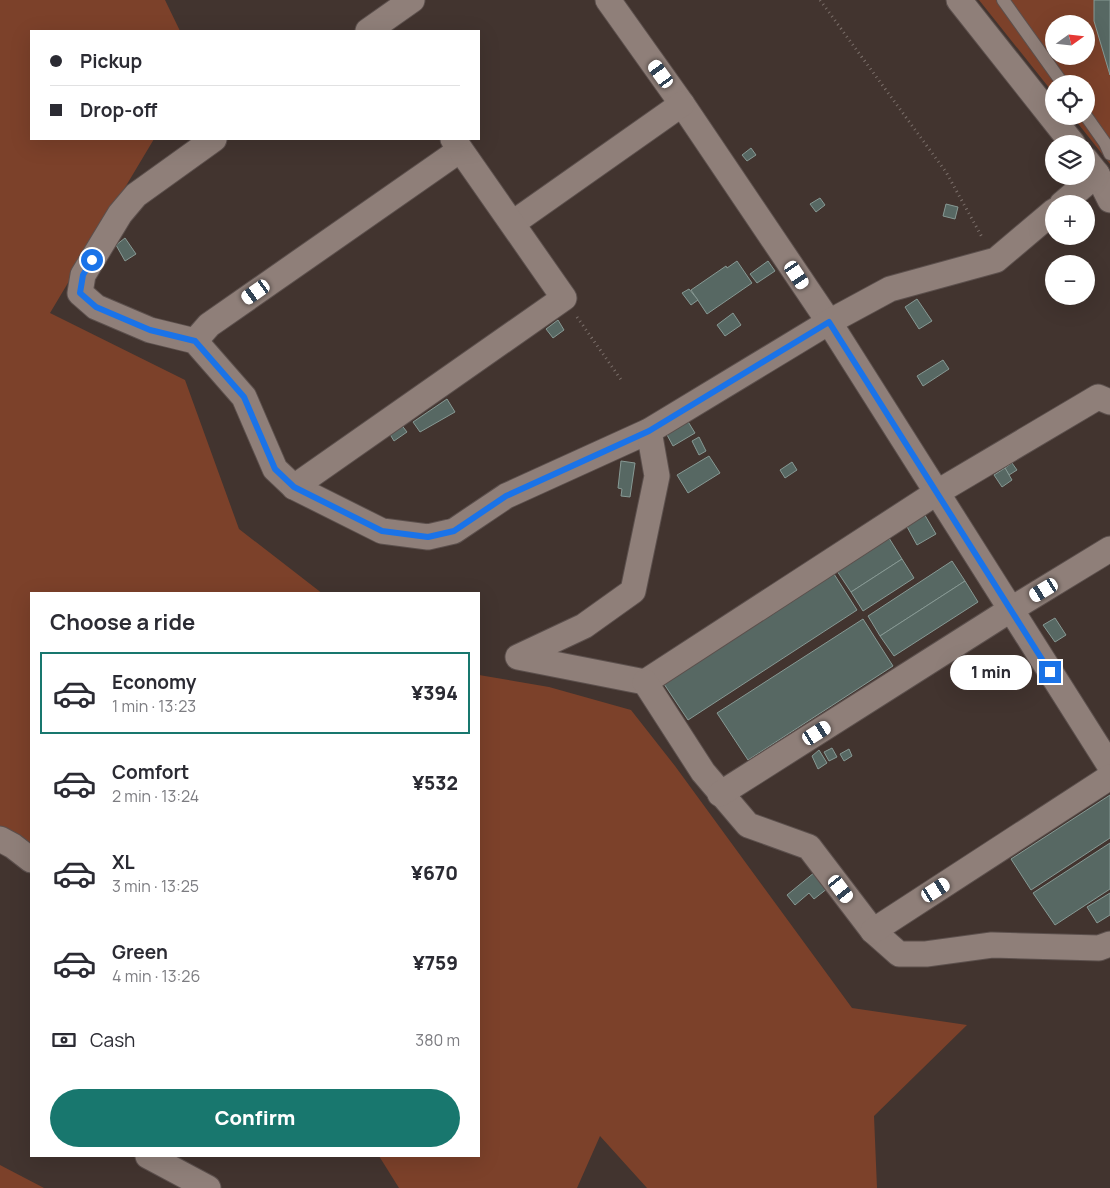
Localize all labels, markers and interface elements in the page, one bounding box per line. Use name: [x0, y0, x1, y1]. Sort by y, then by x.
north arrow: [1045, 15, 1095, 65]
map controls: [1045, 15, 1095, 305]
text: Pickup: [80, 48, 142, 74]
car: [646, 57, 675, 91]
button: locate: [1045, 75, 1095, 125]
text: Drop-off: [80, 97, 157, 123]
button: layers: [1045, 135, 1095, 185]
button: +: [1045, 195, 1095, 245]
route start: [81, 249, 103, 271]
button: −: [1045, 255, 1095, 305]
car: [782, 258, 811, 292]
car: [239, 277, 272, 307]
car: [1027, 576, 1060, 604]
text: Choose a ride: [50, 607, 195, 637]
callout: 1 min: [950, 654, 1032, 690]
text: 1 min: [971, 661, 1011, 683]
route end: [1039, 661, 1061, 683]
text: Economy: [112, 669, 196, 695]
icon: car: [52, 671, 97, 716]
text: ¥394: [411, 680, 458, 706]
text: 1 min · 13:23: [112, 695, 196, 717]
car: [800, 719, 833, 747]
text: Comfort: [112, 759, 189, 785]
icon: car: [52, 761, 97, 806]
text: ¥532: [412, 770, 458, 796]
text: 2 min · 13:24: [112, 785, 199, 807]
text: XL: [112, 849, 135, 875]
icon: car: [52, 851, 97, 896]
text: ¥670: [411, 860, 458, 886]
car: [825, 873, 856, 905]
text: 3 min · 13:25: [112, 875, 199, 897]
car: [919, 876, 952, 904]
text: Green: [112, 939, 168, 965]
icon: car: [52, 941, 97, 986]
text: ¥759: [413, 950, 458, 976]
text: 4 min · 13:26: [112, 965, 200, 987]
icon: cash: [50, 1026, 78, 1054]
text: Cash: [90, 1027, 135, 1053]
text: 380 m: [415, 1029, 460, 1051]
button: Confirm: [50, 1089, 460, 1147]

